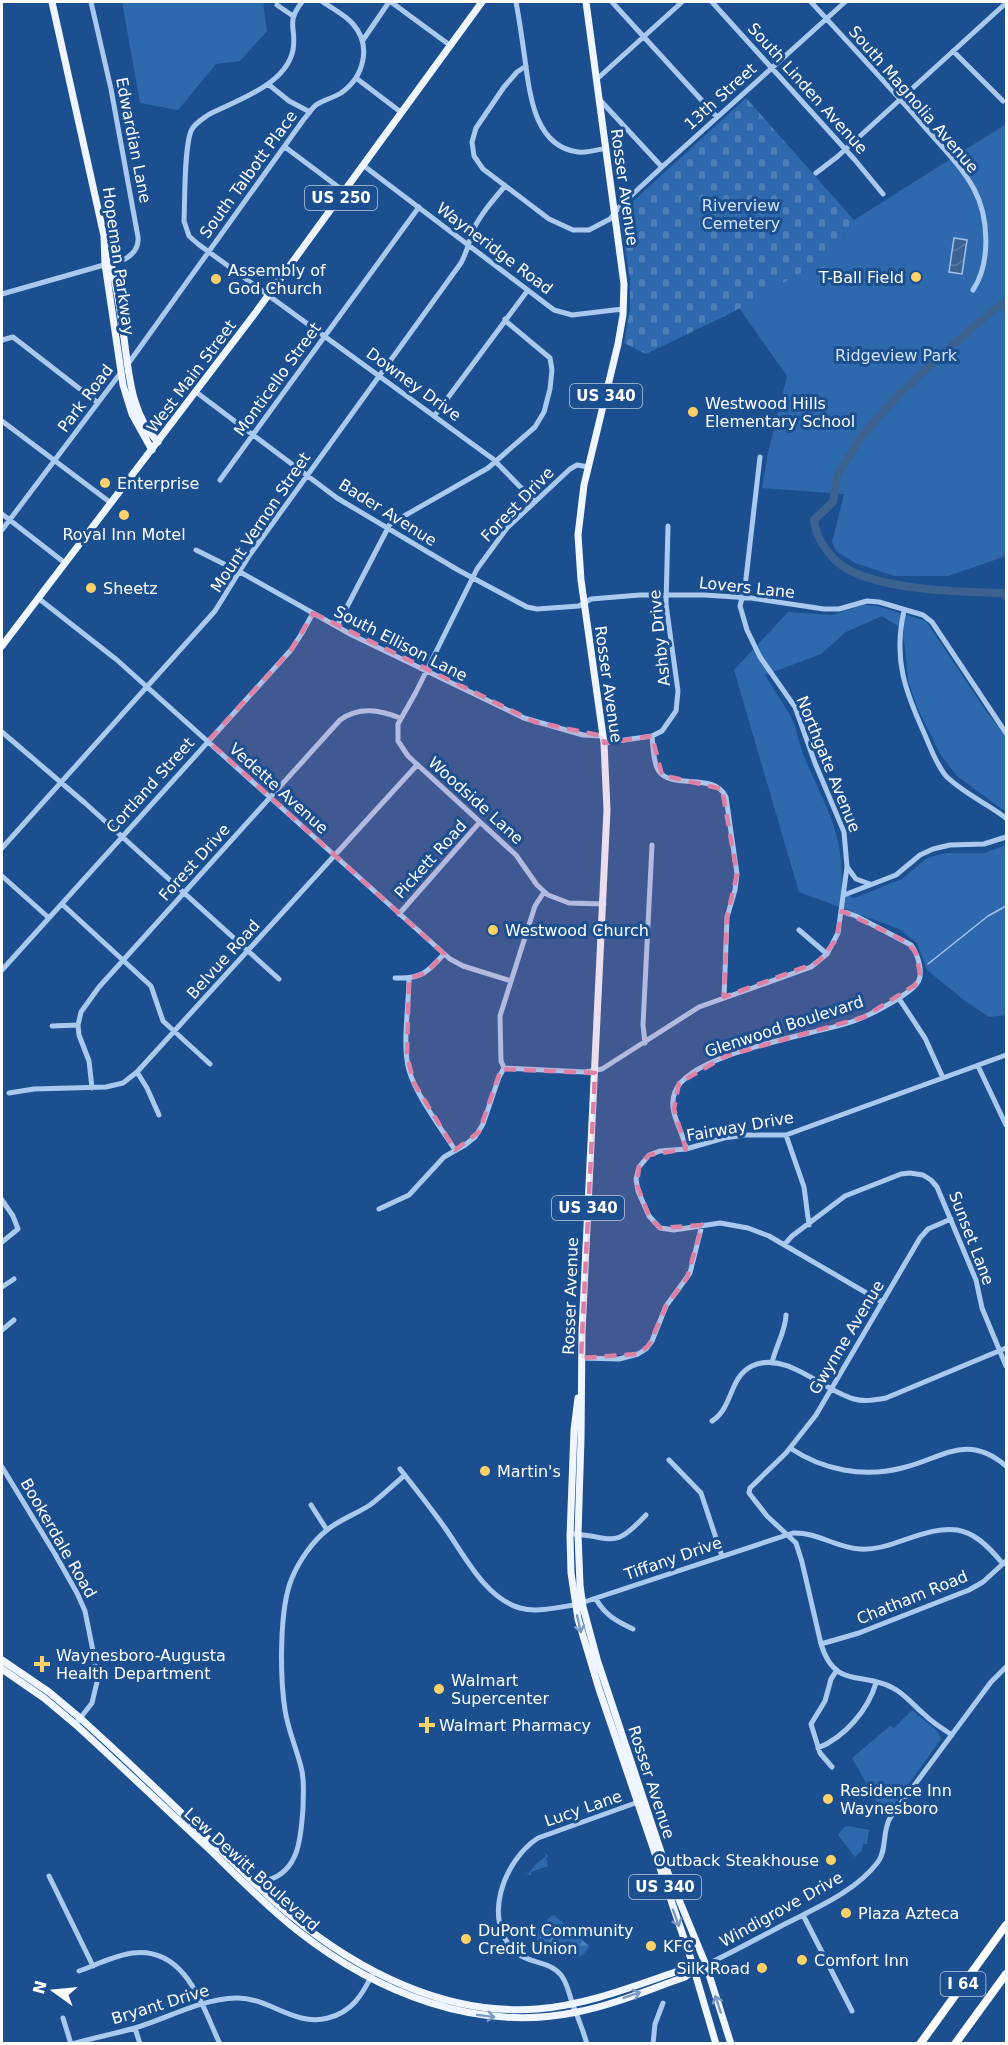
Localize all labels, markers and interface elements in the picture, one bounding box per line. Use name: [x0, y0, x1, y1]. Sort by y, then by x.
street label: South Linden Avenue: [744, 19, 871, 158]
street label: South Magnolia Avenue: [845, 22, 983, 177]
street label: 13th Street: [680, 59, 760, 134]
street label: Edwardian Lane: [112, 76, 155, 205]
street label: South Talbott Place: [196, 107, 301, 242]
street label: Rosser Avenue: [607, 127, 642, 247]
street label: Hopeman Parkway: [99, 186, 138, 336]
road number: US 250: [305, 186, 377, 210]
park label: Riverview Cemetery: [702, 196, 780, 233]
street label: Wayneridge Road: [433, 199, 557, 298]
place label: Assembly of God Church: [228, 261, 326, 298]
place label: T-Ball Field: [818, 268, 904, 287]
marker: T-Ball Field: [909, 270, 923, 284]
marker: Assembly of God Church: [209, 272, 223, 286]
street label: West Main Street: [143, 316, 240, 436]
street label: Monticello Street: [230, 319, 325, 440]
street label: Downey Drive: [363, 344, 465, 425]
park label: Ridgeview Park: [835, 346, 958, 365]
street label: Park Road: [54, 361, 117, 436]
road number: US 340: [570, 384, 642, 408]
place label: Westwood Hills Elementary School: [705, 394, 855, 431]
marker: Westwood Hills Elementary School: [686, 405, 700, 419]
street label: Mount Vernon Street: [206, 449, 314, 596]
street label: Forest Drive: [477, 463, 558, 546]
place label: Enterprise: [117, 474, 199, 493]
street label: Bader Avenue: [335, 475, 440, 550]
marker: Enterprise: [98, 476, 112, 490]
marker: Royal Inn Motel: [117, 508, 131, 522]
place label: Royal Inn Motel: [62, 525, 186, 544]
street label: Lovers Lane: [698, 573, 796, 602]
place label: Sheetz: [103, 579, 158, 598]
marker: Sheetz: [84, 581, 98, 595]
street label: Ashby Drive: [645, 589, 674, 687]
street label: South Ellison Lane: [331, 602, 471, 685]
street label: Rosser Avenue: [591, 624, 626, 744]
street label: Northgate Avenue: [793, 693, 865, 835]
street label: Cortland Street: [102, 734, 198, 837]
street label: Vedette Avenue: [225, 739, 332, 838]
street label: Woodside Lane: [424, 753, 527, 848]
street label: Pickett Road: [390, 816, 471, 902]
street label: Forest Drive: [155, 820, 234, 905]
street label: Belvue Road: [183, 916, 264, 1003]
place label: Westwood Church: [505, 921, 649, 940]
marker: Westwood Church: [486, 923, 500, 937]
street label: Glenwood Boulevard: [702, 992, 866, 1061]
street label: Fairway Drive: [685, 1108, 795, 1145]
street label: Sunset Lane: [945, 1189, 998, 1288]
road number: US 340: [552, 1196, 624, 1220]
street label: Rosser Avenue: [559, 1237, 582, 1355]
street label: Gwynne Avenue: [805, 1277, 888, 1398]
place label: Martin's: [497, 1462, 561, 1481]
marker: Martin's: [478, 1464, 492, 1478]
street label: Bookerdale Road: [17, 1475, 101, 1601]
street label: Tiffany Drive: [621, 1533, 724, 1584]
street label: Chatham Road: [854, 1567, 971, 1628]
one-way arrow: [574, 1614, 585, 1633]
place label: Waynesboro-Augusta Health Department: [56, 1646, 226, 1683]
marker: Waynesboro-Augusta Health Department: [33, 1655, 51, 1673]
place label: Walmart Supercenter: [451, 1671, 549, 1708]
marker: Walmart Supercenter: [432, 1682, 446, 1696]
place label: Walmart Pharmacy: [439, 1716, 591, 1735]
marker: Walmart Pharmacy: [420, 1718, 434, 1732]
street label: Rosser Avenue: [624, 1723, 679, 1841]
place label: Residence Inn Waynesboro: [840, 1781, 952, 1818]
street label: Lucy Lane: [542, 1786, 624, 1831]
marker: Residence Inn Waynesboro: [821, 1792, 835, 1806]
street label: Lew Dewitt Boulevard: [180, 1804, 323, 1935]
place label: Outback Steakhouse: [653, 1851, 819, 1870]
marker: Outback Steakhouse: [824, 1853, 838, 1867]
street label: Windigrove Drive: [716, 1868, 846, 1951]
road number: US 340: [629, 1875, 701, 1899]
place label: Plaza Azteca: [858, 1904, 959, 1923]
marker: Plaza Azteca: [839, 1906, 853, 1920]
one-way arrow: [672, 1908, 683, 1927]
place label: DuPont Community Credit Union: [478, 1921, 633, 1958]
marker: DuPont Community Credit Union: [459, 1932, 473, 1946]
place label: KFC: [663, 1937, 694, 1956]
marker: KFC: [644, 1939, 658, 1953]
place label: Comfort Inn: [814, 1951, 909, 1970]
marker: Comfort Inn: [795, 1953, 809, 1967]
place label: Silk Road: [676, 1959, 750, 1978]
north arrow: [24, 1961, 84, 2021]
marker: Silk Road: [755, 1961, 769, 1975]
road number: I 64: [940, 1972, 986, 1996]
text: N: [29, 1978, 51, 1996]
street label: Bryant Drive: [109, 1981, 211, 2028]
one-way arrow: [622, 1989, 641, 2000]
one-way arrow: [712, 1995, 723, 2014]
one-way arrow: [475, 2010, 495, 2021]

